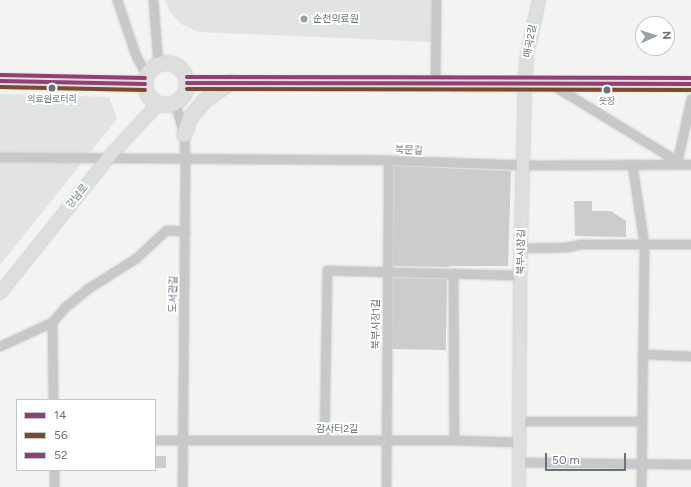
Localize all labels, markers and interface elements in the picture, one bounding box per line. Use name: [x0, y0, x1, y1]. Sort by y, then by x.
marker: 순천의료원: [298, 13, 310, 25]
place label: 순천의료원: [313, 13, 359, 25]
north arrow: [635, 16, 675, 56]
street label: 매곡2길: [521, 24, 539, 58]
text: N: [660, 31, 673, 40]
marker: 의료원로터리: [47, 83, 57, 93]
marker: 웃장: [602, 85, 612, 95]
place label: 의료원로터리: [27, 94, 77, 104]
place label: 웃장: [599, 96, 615, 106]
street label: 북문길: [395, 144, 423, 156]
street label: 강남로: [64, 181, 90, 211]
street label: 북부시장길: [515, 229, 527, 275]
street label: 도서관길: [167, 275, 179, 313]
street label: 북부시장1길: [370, 299, 382, 349]
legend: [16, 399, 156, 471]
text: 14: [54, 408, 66, 422]
street label: 감사터2길: [316, 423, 358, 435]
text: 56: [54, 428, 68, 442]
scale bar: [547, 445, 628, 471]
text: 52: [54, 448, 68, 462]
text: 50 m: [552, 453, 580, 467]

